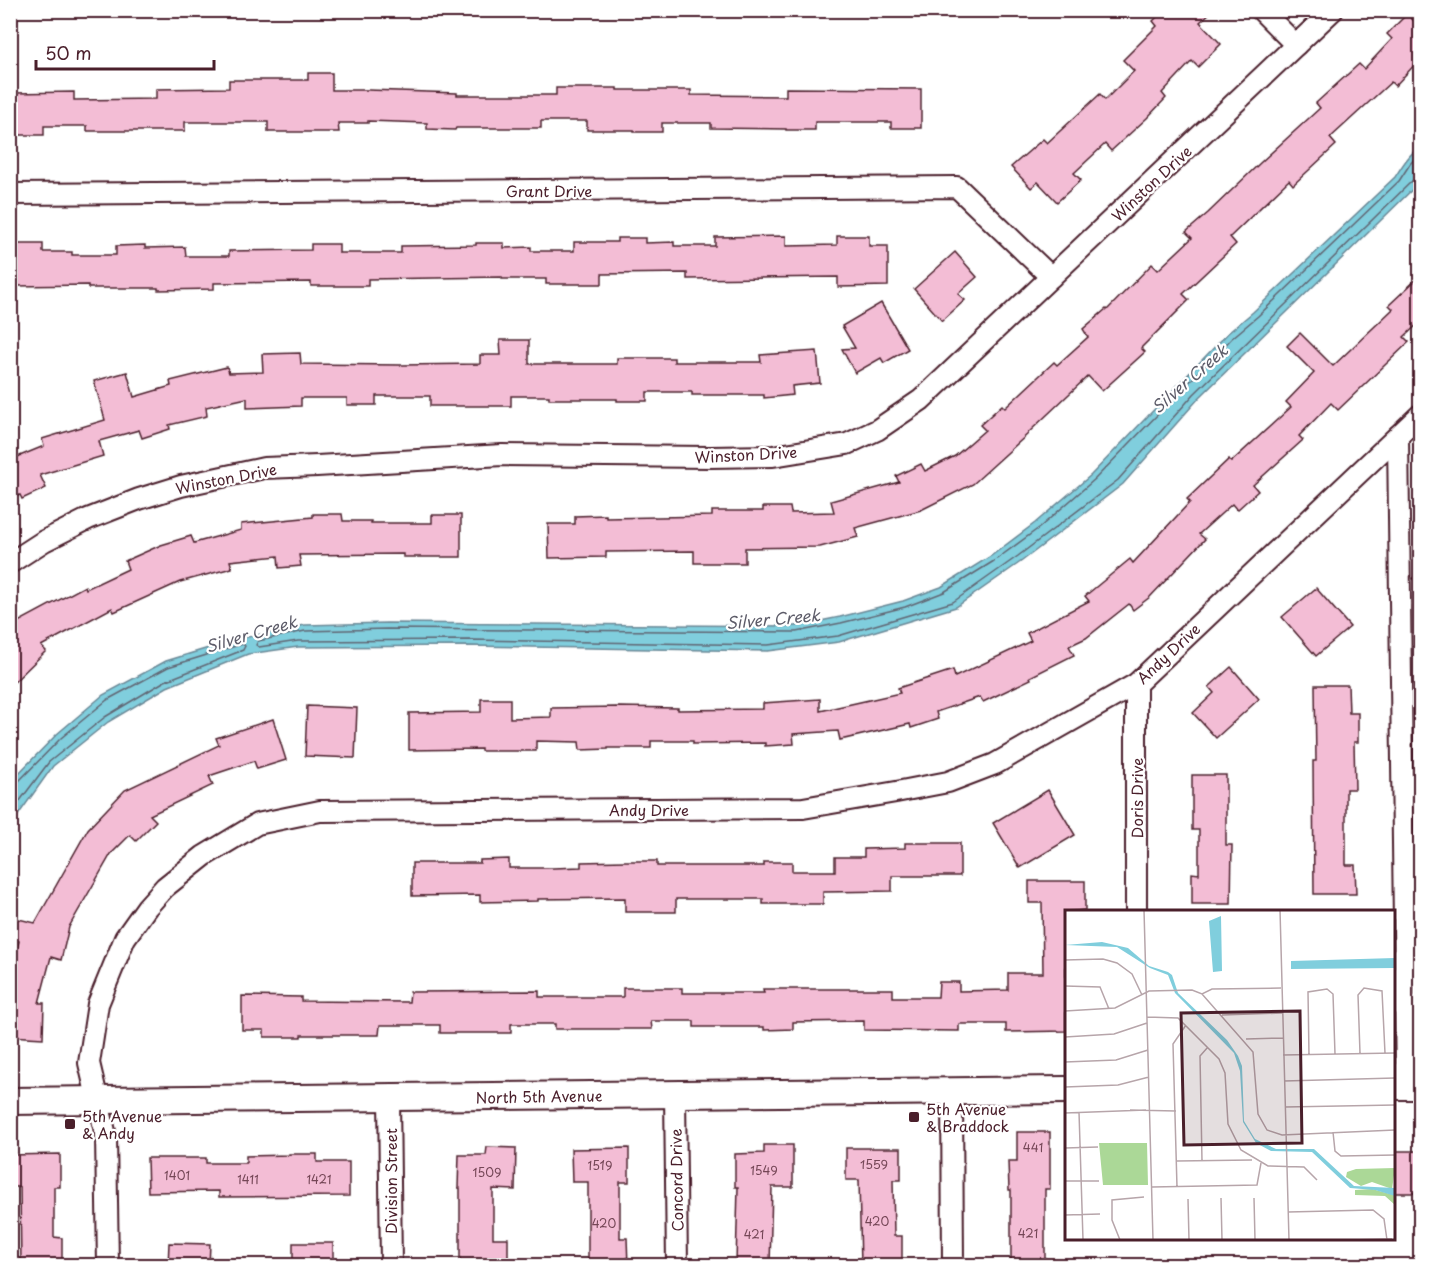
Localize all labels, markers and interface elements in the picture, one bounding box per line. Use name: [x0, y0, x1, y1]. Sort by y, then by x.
scale bar: [36, 33, 214, 71]
text: 50 m: [45, 39, 92, 66]
street label: Winston Drive: [1106, 140, 1196, 226]
street label: Grant Drive: [506, 179, 592, 202]
water label: Silver Creek: [1146, 337, 1233, 418]
street label: Winston Drive: [694, 440, 798, 468]
street label: Winston Drive: [173, 457, 279, 499]
water label: Silver Creek: [725, 602, 822, 634]
water label: Silver Creek: [202, 608, 301, 658]
street label: Andy Drive: [1131, 617, 1205, 689]
street label: Doris Drive: [1125, 758, 1148, 838]
street label: Andy Drive: [609, 798, 689, 821]
inset map: [1065, 910, 1395, 1240]
street label: North 5th Avenue: [476, 1083, 602, 1109]
place label: 5th Avenue & Braddock: [926, 1097, 1010, 1137]
place label: 5th Avenue & Andy: [82, 1104, 162, 1144]
marker: 5th Avenue & Braddock: [907, 1110, 921, 1124]
marker: 5th Avenue & Andy: [63, 1117, 77, 1131]
street label: Division Street: [379, 1128, 402, 1234]
street label: Concord Drive: [664, 1128, 688, 1232]
house number: 441: [1023, 1138, 1043, 1156]
house number: 1559: [860, 1155, 888, 1173]
house number: 1519: [588, 1156, 612, 1174]
house number: 1549: [750, 1161, 778, 1179]
house number: 1509: [473, 1163, 501, 1181]
house number: 1401: [164, 1166, 190, 1184]
house number: 1411: [237, 1170, 259, 1188]
house number: 1421: [306, 1170, 332, 1188]
house number: 420: [865, 1212, 890, 1230]
house number: 420: [592, 1214, 617, 1232]
house number: 421: [1018, 1224, 1038, 1242]
house number: 421: [744, 1225, 764, 1243]

